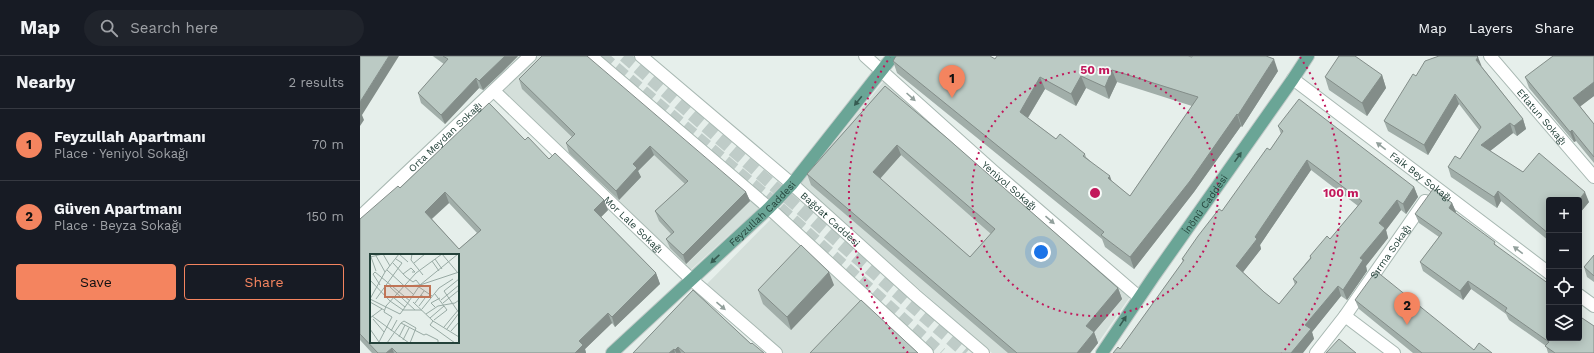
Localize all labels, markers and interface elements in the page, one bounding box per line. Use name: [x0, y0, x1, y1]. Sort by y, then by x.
search box: [84, 10, 364, 46]
text: Map: [20, 16, 60, 39]
icon: search: [98, 17, 120, 39]
text: Search here: [130, 19, 218, 37]
text: Map: [1418, 20, 1447, 36]
text: Layers: [1469, 20, 1513, 36]
text: Share: [1535, 20, 1574, 36]
text: 50 m: [1080, 63, 1110, 77]
pin: 1: [939, 65, 965, 98]
text: Nearby: [16, 72, 75, 92]
text: 2 results: [289, 75, 344, 90]
street label: Eflatun Sokağı: [1515, 86, 1569, 147]
one-way arrow: [906, 92, 916, 101]
one-way arrow: [854, 95, 862, 106]
street label: Orta Meydan Sokağı: [406, 99, 484, 174]
text: Feyzullah Apartmanı: [54, 128, 206, 146]
text: 1: [26, 137, 32, 152]
text: 70 m: [312, 137, 344, 152]
one-way arrow: [1375, 142, 1386, 150]
text: Place · Yeniyol Sokağı: [54, 146, 188, 161]
street label: Faik Bey Sokağı: [1388, 149, 1454, 203]
one-way arrow: [1234, 152, 1242, 162]
street label: Yeniyol Sokağı: [980, 159, 1039, 212]
street label: İnönü Caddesi: [1180, 172, 1229, 236]
street label: Feyzullah Caddesi: [727, 179, 798, 248]
centre of rings: [1088, 186, 1102, 200]
text: 100 m: [1323, 186, 1359, 200]
street label: Bağdat Caddesi: [799, 189, 862, 248]
street label: Mor Lale Sokağı: [602, 194, 665, 255]
map controls: [1546, 197, 1582, 341]
button: +: [1546, 197, 1582, 233]
text: Güven Apartmanı: [54, 200, 182, 218]
text: 2: [25, 209, 33, 224]
text: 150 m: [306, 209, 344, 224]
one-way arrow: [1045, 216, 1055, 225]
text: Place · Beyza Sokağı: [54, 218, 182, 233]
street label: Sırma Sokağı: [1368, 222, 1413, 280]
button: −: [1546, 233, 1582, 269]
your location: [1031, 242, 1051, 262]
one-way arrow: [1512, 246, 1523, 254]
inset map: [370, 254, 459, 343]
one-way arrow: [710, 254, 719, 263]
button: Save: [16, 264, 176, 300]
button: Share: [184, 264, 344, 300]
button: locate: [1546, 269, 1582, 305]
pin: 2: [1394, 292, 1420, 325]
one-way arrow: [716, 301, 727, 310]
button: layers: [1546, 305, 1582, 341]
one-way arrow: [1120, 315, 1127, 327]

